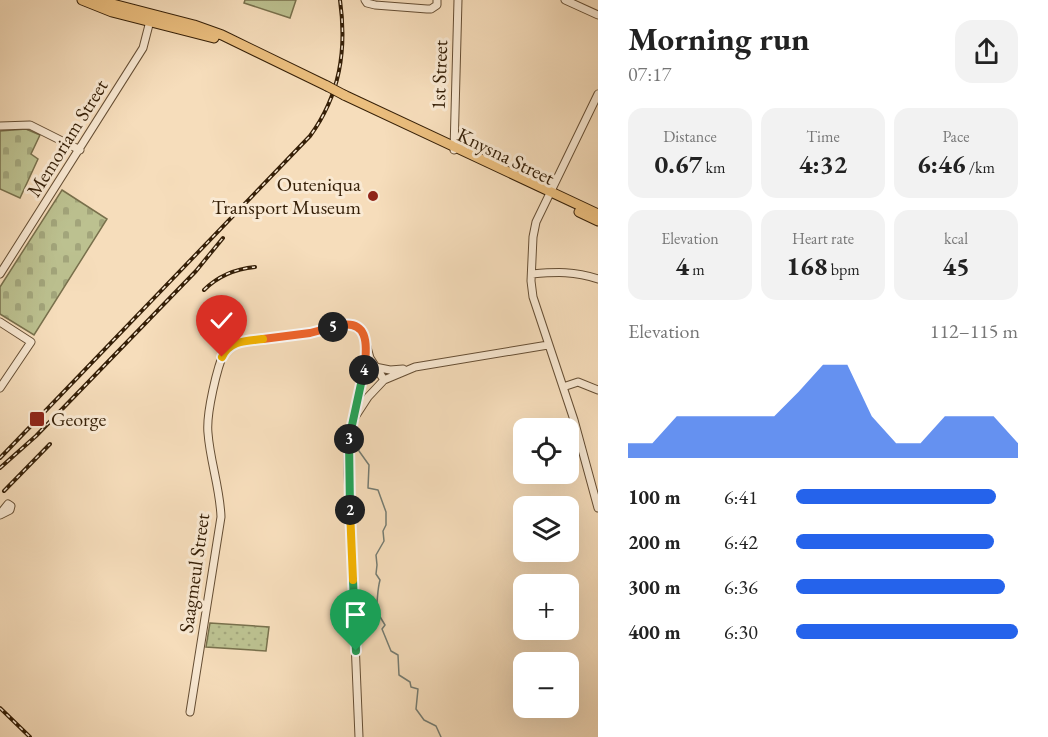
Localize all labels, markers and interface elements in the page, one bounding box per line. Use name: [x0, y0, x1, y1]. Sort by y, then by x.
text: Morning run: [628, 17, 810, 60]
button: share: [955, 20, 1018, 83]
street label: 1st Street: [425, 39, 453, 111]
text: 07:17: [628, 61, 671, 87]
street label: Memoriam Street: [20, 74, 114, 202]
street label: Knysna Street: [453, 121, 560, 191]
text: Distance: [663, 126, 717, 147]
text: Time: [806, 126, 840, 147]
text: Pace: [943, 126, 969, 147]
text: 0.67: [655, 147, 702, 181]
text: 4:32: [799, 147, 847, 181]
text: 6:46: [917, 147, 966, 181]
text: km: [702, 157, 725, 178]
text: /km: [966, 157, 995, 178]
place label: Outeniqua Transport Museum: [212, 171, 361, 220]
marker: Outeniqua Transport Museum: [366, 189, 380, 203]
text: Elevation: [661, 228, 719, 249]
text: Heart rate: [792, 228, 854, 249]
text: kcal: [944, 228, 968, 249]
text: 4: [675, 249, 689, 283]
text: 168: [786, 249, 828, 283]
text: 45: [942, 249, 970, 283]
text: m: [689, 259, 705, 280]
text: bpm: [828, 259, 860, 280]
pin: [196, 295, 247, 357]
icon: check: [205, 304, 238, 337]
pin: 5: [318, 312, 348, 342]
text: 5: [329, 316, 337, 337]
text: Elevation: [628, 318, 700, 344]
text: 112–115 m: [930, 318, 1018, 344]
pin: 4: [349, 355, 379, 385]
text: 4: [360, 359, 368, 380]
place label: George: [51, 406, 106, 432]
marker: George: [28, 410, 46, 428]
map controls: [513, 418, 579, 718]
button: locate: [513, 418, 579, 484]
pin: 3: [334, 424, 364, 454]
text: 3: [345, 428, 353, 449]
text: 100 m: [628, 484, 681, 510]
text: 6:41: [724, 484, 758, 510]
pin: 2: [335, 495, 365, 525]
button: layers: [513, 496, 579, 562]
text: 2: [346, 499, 354, 520]
street label: Saagmeul Street: [173, 511, 215, 635]
text: 200 m: [628, 529, 681, 555]
text: 6:42: [724, 529, 758, 555]
button: +: [513, 574, 579, 640]
text: 300 m: [628, 574, 681, 600]
text: 6:36: [724, 574, 758, 600]
pin: [330, 589, 381, 651]
icon: arrive: [339, 598, 372, 631]
text: 400 m: [628, 619, 681, 645]
text: 6:30: [724, 619, 758, 645]
button: −: [513, 652, 579, 718]

